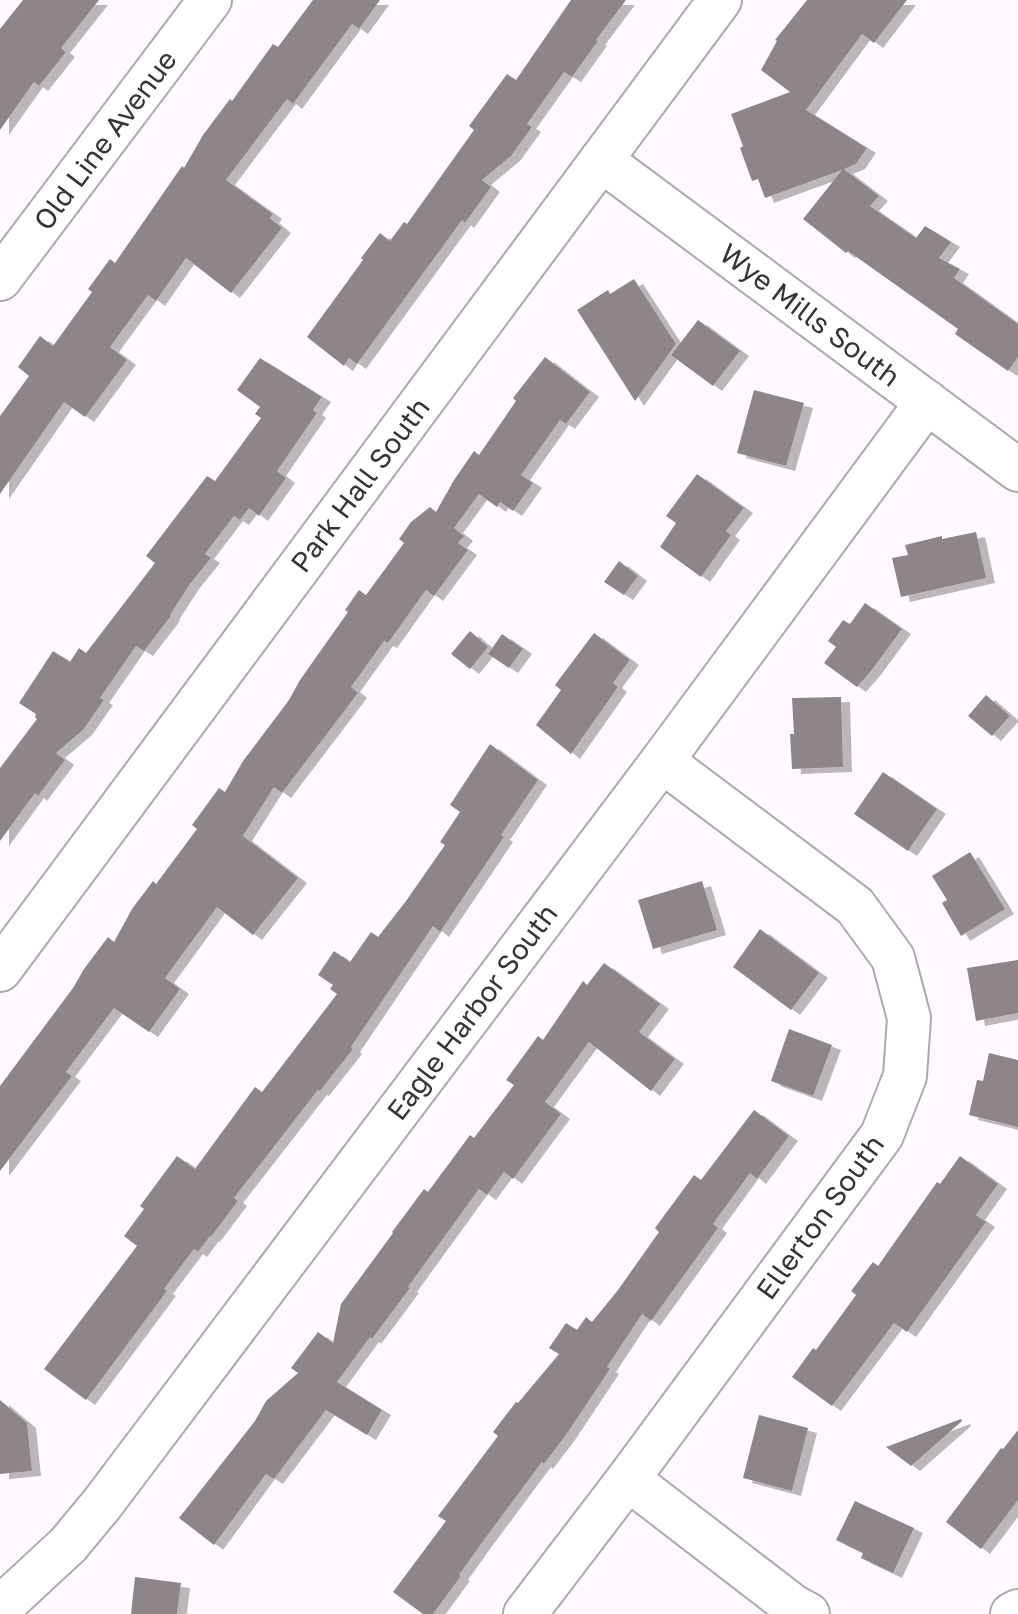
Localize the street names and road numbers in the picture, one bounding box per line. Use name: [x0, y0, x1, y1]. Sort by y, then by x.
street label: Old Line Avenue: [26, 43, 183, 236]
street label: Wye Mills South: [714, 236, 907, 393]
street label: Park Hall South: [283, 391, 436, 578]
street label: Eagle Harbor South: [380, 897, 564, 1126]
street label: Ellerton South: [749, 1128, 890, 1305]

